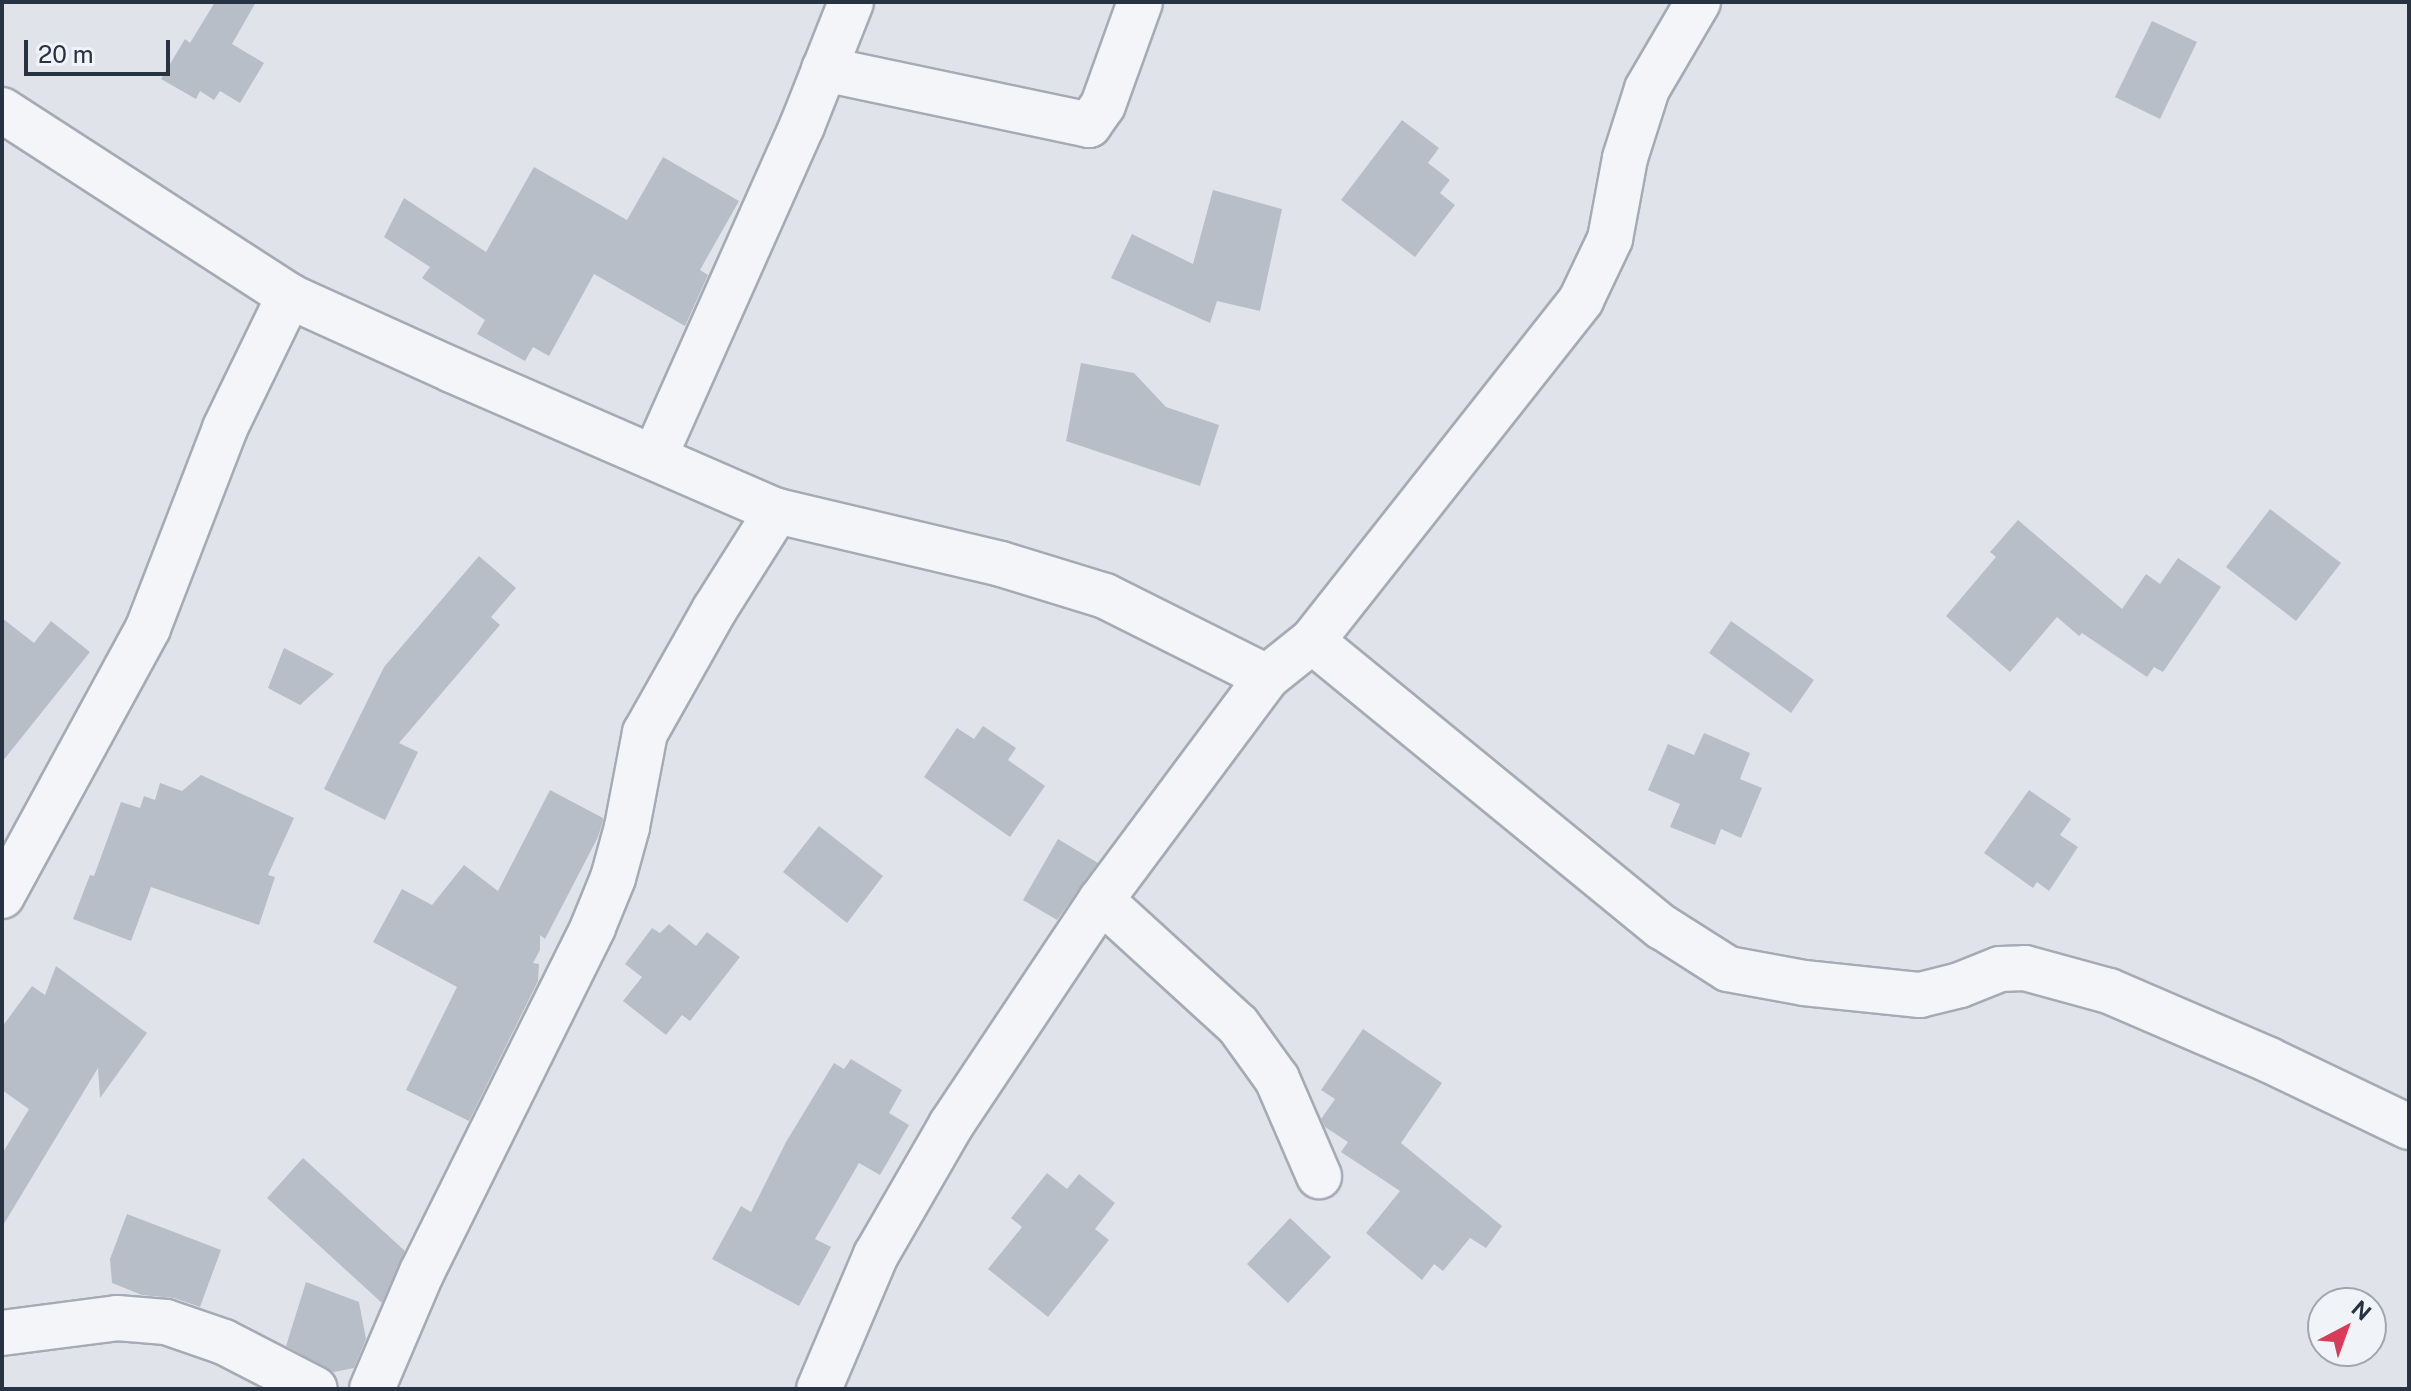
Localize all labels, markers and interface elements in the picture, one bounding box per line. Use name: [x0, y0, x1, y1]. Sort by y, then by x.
scale bar: [28, 24, 174, 74]
text: 20 m: [38, 40, 94, 68]
north arrow: [2307, 1287, 2387, 1367]
text: N: [2346, 1295, 2376, 1326]

